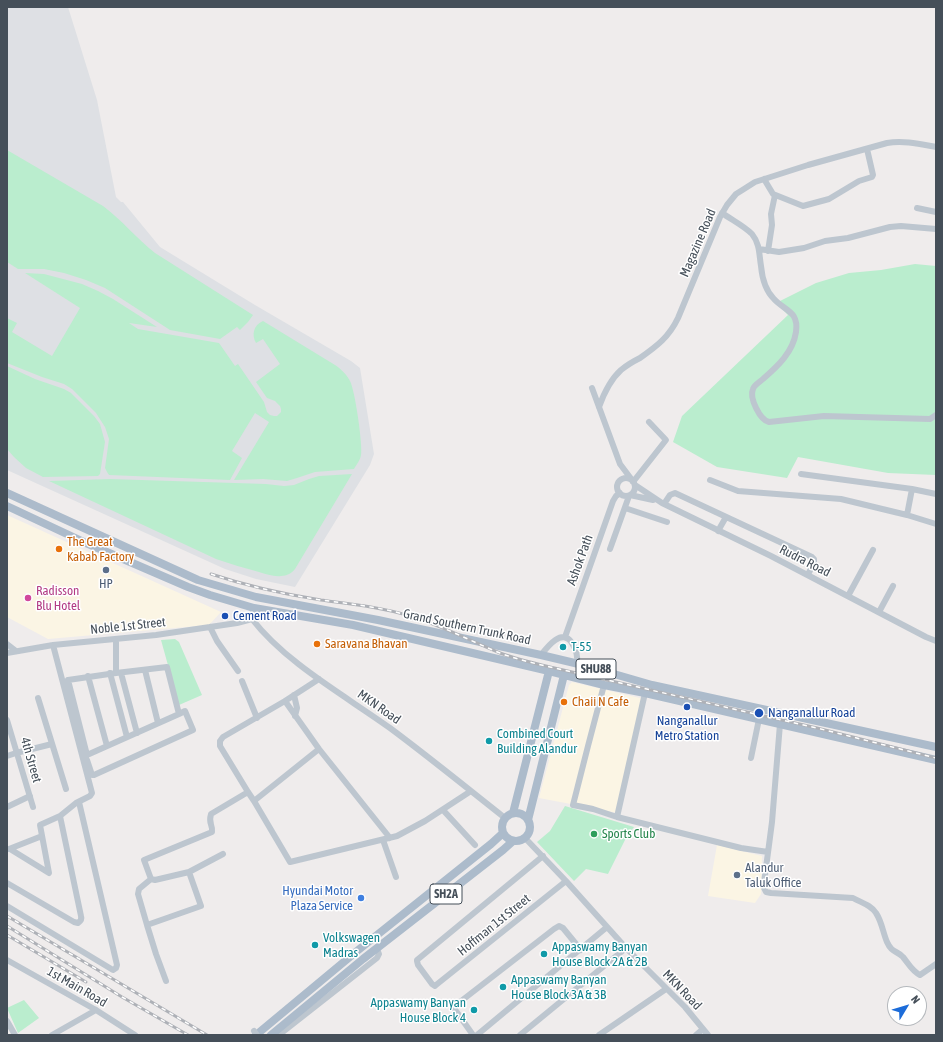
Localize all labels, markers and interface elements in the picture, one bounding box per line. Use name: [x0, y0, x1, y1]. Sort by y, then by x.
street label: Magazine Road: [677, 207, 719, 279]
street label: Ashok Path: [564, 532, 596, 588]
place label: The Great Kabab Factory: [67, 534, 134, 565]
street label: Rudra Road: [777, 542, 833, 580]
marker: The Great Kabab Factory: [54, 544, 64, 554]
marker: HP: [101, 565, 111, 575]
place label: HP: [99, 576, 113, 592]
place label: Radisson Blu Hotel: [36, 583, 80, 614]
marker: Radisson Blu Hotel: [23, 593, 33, 603]
street label: Grand Southern Trunk Road: [402, 606, 532, 648]
place label: Cement Road: [233, 608, 297, 624]
marker: Cement Road: [220, 611, 230, 621]
street label: Noble 1st Street: [90, 614, 166, 638]
place label: Saravana Bhavan: [325, 636, 408, 652]
marker: Saravana Bhavan: [312, 639, 322, 649]
place label: T-55: [571, 639, 592, 655]
marker: T-55: [558, 642, 568, 652]
road number: SHU88: [576, 659, 616, 679]
street label: MKN Road: [354, 686, 404, 728]
place label: Chaii N Cafe: [572, 694, 629, 710]
marker: Chaii N Cafe: [559, 697, 569, 707]
marker: Nanganallur Metro Station: [682, 702, 692, 712]
place label: Nanganallur Road: [768, 705, 855, 721]
marker: Nanganallur Road: [753, 707, 765, 719]
place label: Nanganallur Metro Station: [655, 713, 719, 744]
place label: Combined Court Building Alandur: [497, 726, 577, 757]
street label: 4th Street: [17, 736, 45, 784]
marker: Combined Court Building Alandur: [484, 736, 494, 746]
place label: Sports Club: [602, 826, 655, 842]
marker: Sports Club: [589, 829, 599, 839]
place label: Alandur Taluk Office: [745, 860, 801, 891]
marker: Alandur Taluk Office: [732, 870, 742, 880]
place label: Hyundai Motor Plaza Service: [282, 883, 353, 914]
road number: SH2A: [430, 884, 462, 904]
street label: Hoffman 1st Street: [455, 891, 533, 959]
marker: Hyundai Motor Plaza Service: [356, 893, 366, 903]
place label: Volkswagen Madras: [323, 930, 380, 961]
place label: Appaswamy Banyan House Block 2A & 2B: [552, 939, 648, 970]
marker: Volkswagen Madras: [310, 940, 320, 950]
marker: Appaswamy Banyan House Block 2A & 2B: [539, 949, 549, 959]
street label: 1st Main Road: [44, 964, 110, 1010]
street label: MKN Road: [659, 967, 705, 1013]
place label: Appaswamy Banyan House Block 3A & 3B: [511, 972, 607, 1003]
marker: Appaswamy Banyan House Block 3A & 3B: [498, 982, 508, 992]
north arrow: [887, 986, 927, 1026]
text: N: [909, 993, 922, 1005]
place label: Appaswamy Banyan House Block 4: [370, 995, 466, 1026]
marker: Appaswamy Banyan House Block 4: [469, 1005, 479, 1015]

